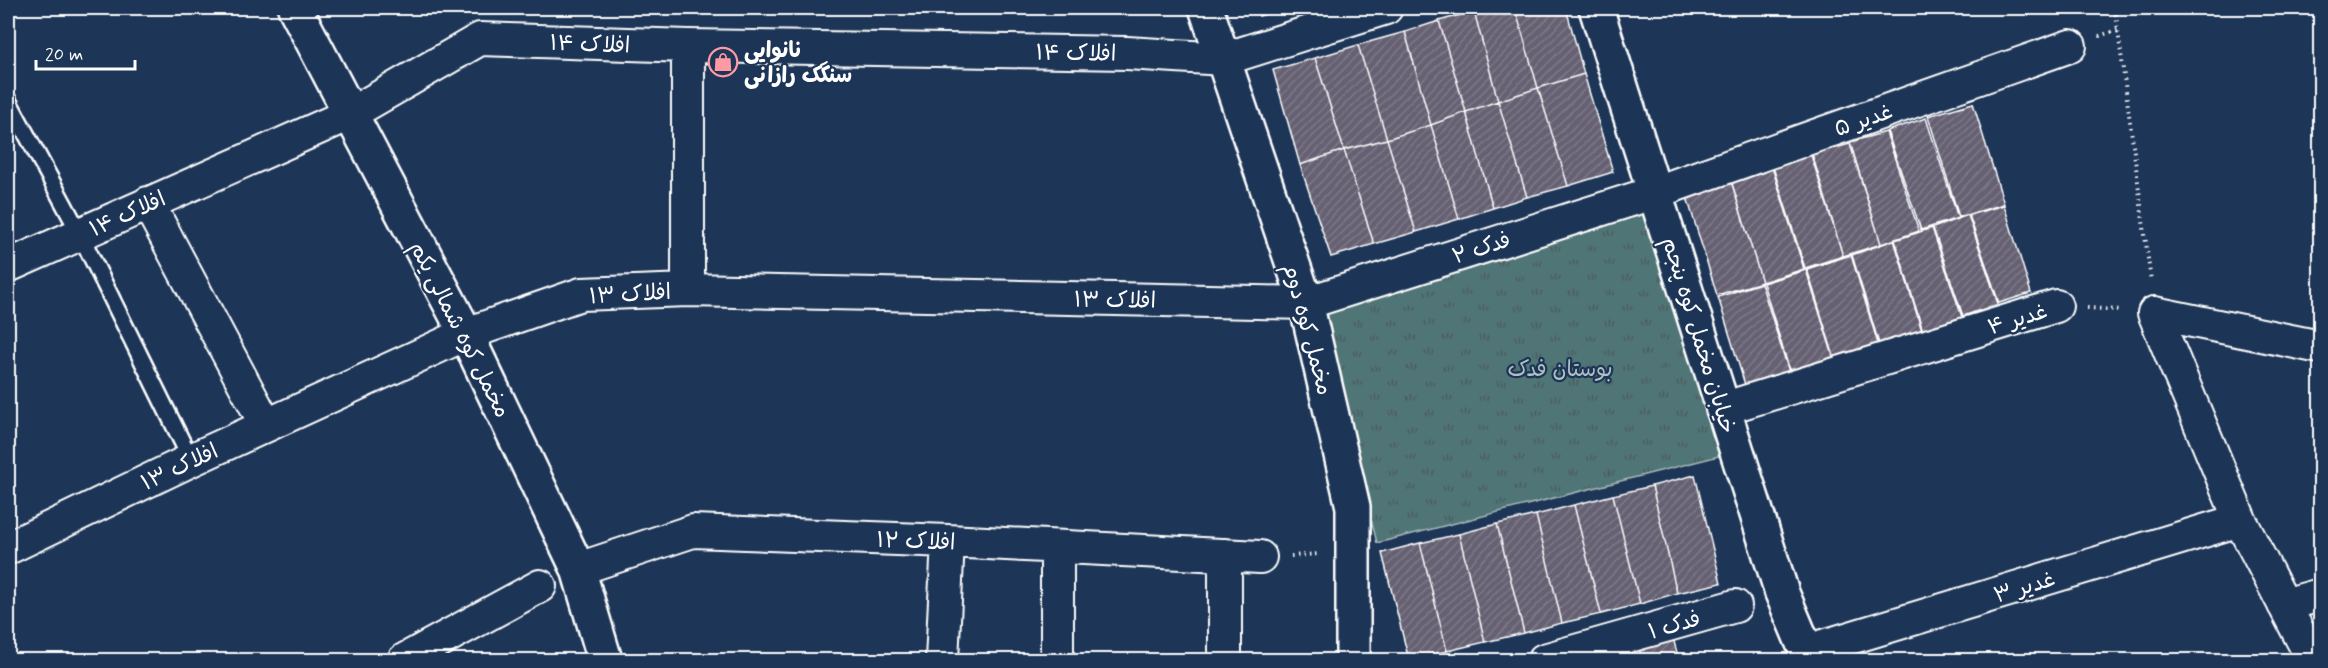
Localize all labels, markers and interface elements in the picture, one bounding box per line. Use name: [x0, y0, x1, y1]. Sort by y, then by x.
street label: افلاک ۱۴: [549, 30, 631, 60]
scale bar: [36, 33, 135, 71]
place label: نانوایی سنگک رازانی: [744, 37, 852, 90]
street label: افلاک ۱۴: [1035, 39, 1117, 69]
text: 20 m: [45, 43, 83, 67]
shop icon: نانوایی سنگک رازانی: [707, 46, 739, 78]
street label: غدیر ۵: [1831, 98, 1896, 144]
street label: افلاک ۱۴: [85, 186, 170, 244]
street label: فدک ۲: [1449, 226, 1514, 271]
street label: خیابان مخمل کوه پنجم: [1654, 234, 1741, 437]
street label: مخمل کوه شمالی‌ یکم: [402, 237, 516, 423]
street label: مخمل کوه دوم: [1274, 261, 1338, 399]
street label: افلاک ۱۳: [588, 279, 672, 311]
street label: افلاک ۱۳: [1074, 286, 1156, 316]
street label: غدیر ۴: [1984, 298, 2051, 342]
park label: بوستان فدک: [1507, 356, 1613, 384]
street label: افلاک ۱۳: [137, 438, 223, 498]
street label: افلاک ۱۲: [876, 527, 956, 557]
street label: غدیر ۳: [1991, 565, 2059, 610]
street label: فدک ۱: [1645, 605, 1704, 647]

